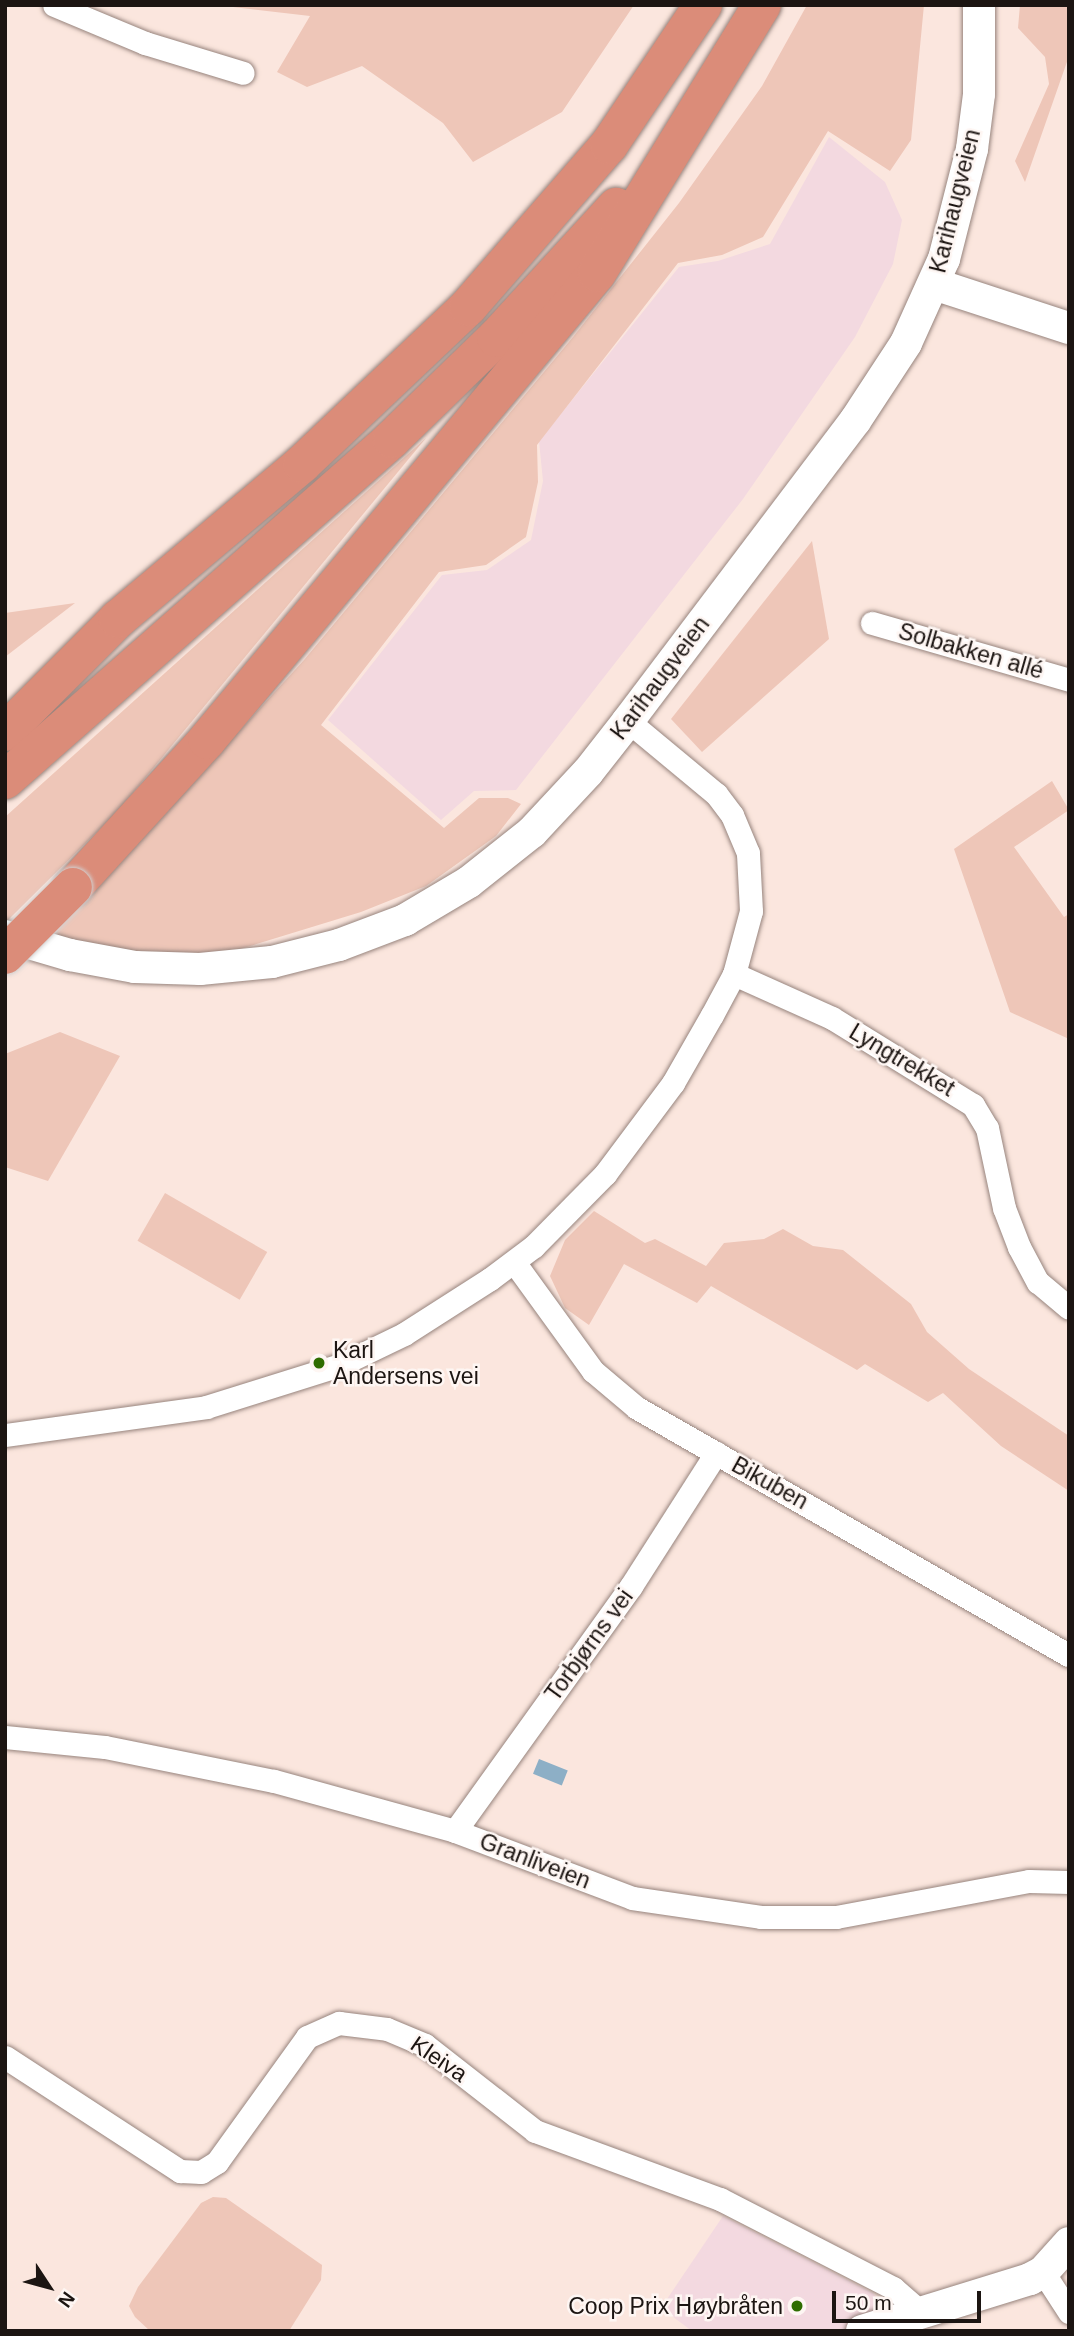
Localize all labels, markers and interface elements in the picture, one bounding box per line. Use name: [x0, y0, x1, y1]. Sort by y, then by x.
street label: Karihaugveien: [924, 126, 986, 276]
street label: Karihaugveien: [605, 611, 715, 745]
street label: Solbakken allé: [895, 617, 1047, 685]
street label: Lyngtrekket: [844, 1018, 960, 1102]
place label: Karl Andersens vei: [333, 1336, 479, 1390]
marker: Karl Andersens vei: [311, 1355, 327, 1371]
street label: Bikuben: [727, 1451, 813, 1515]
street label: Torbjørns vei: [539, 1584, 639, 1706]
street label: Granliveien: [476, 1827, 594, 1895]
street label: Kleiva: [405, 2030, 473, 2088]
north arrow: [14, 2252, 84, 2322]
scale bar: [836, 2276, 985, 2320]
text: N: [54, 2288, 79, 2311]
text: 50 m: [845, 2291, 892, 2314]
place label: Coop Prix Høybråten: [568, 2292, 783, 2320]
marker: Coop Prix Høybråten: [789, 2298, 805, 2314]

